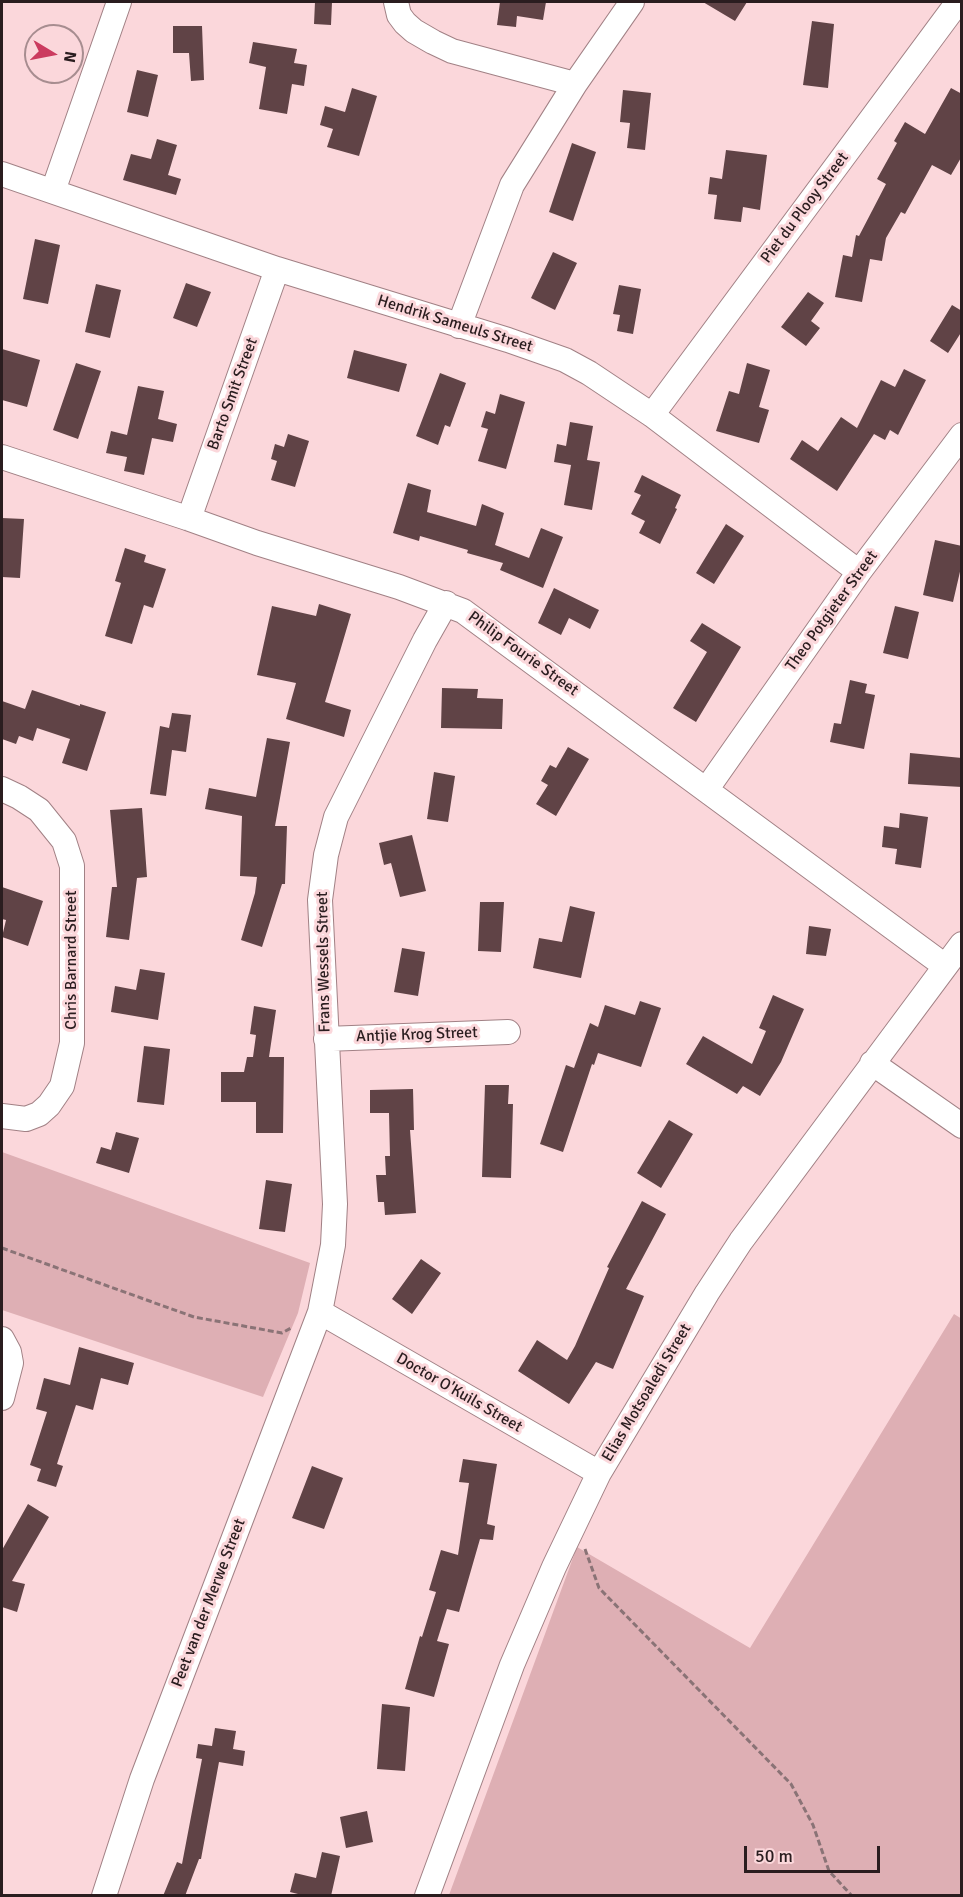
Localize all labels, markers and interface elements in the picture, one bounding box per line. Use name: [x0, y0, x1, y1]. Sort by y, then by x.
north arrow: [24, 24, 84, 84]
text: N: [59, 50, 81, 64]
street label: Piet du Plooy Street: [757, 149, 853, 267]
street label: Hendrik Sameuls Street: [375, 291, 535, 357]
street label: Barto Smit Street: [204, 335, 262, 453]
street label: Theo Potgieter Street: [782, 547, 882, 675]
street label: Philip Fourie Street: [464, 608, 582, 700]
street label: Chris Barnard Street: [62, 890, 82, 1030]
street label: Frans Wessels Street: [313, 891, 335, 1033]
street label: Antjie Krog Street: [356, 1023, 478, 1047]
street label: Elias Motsoaledi Street: [598, 1321, 696, 1465]
street label: Doctor O'Kuils Street: [393, 1349, 525, 1437]
street label: Peet van der Merwe Street: [168, 1516, 250, 1690]
scale bar: [747, 1834, 884, 1872]
text: 50 m: [755, 1845, 793, 1867]

